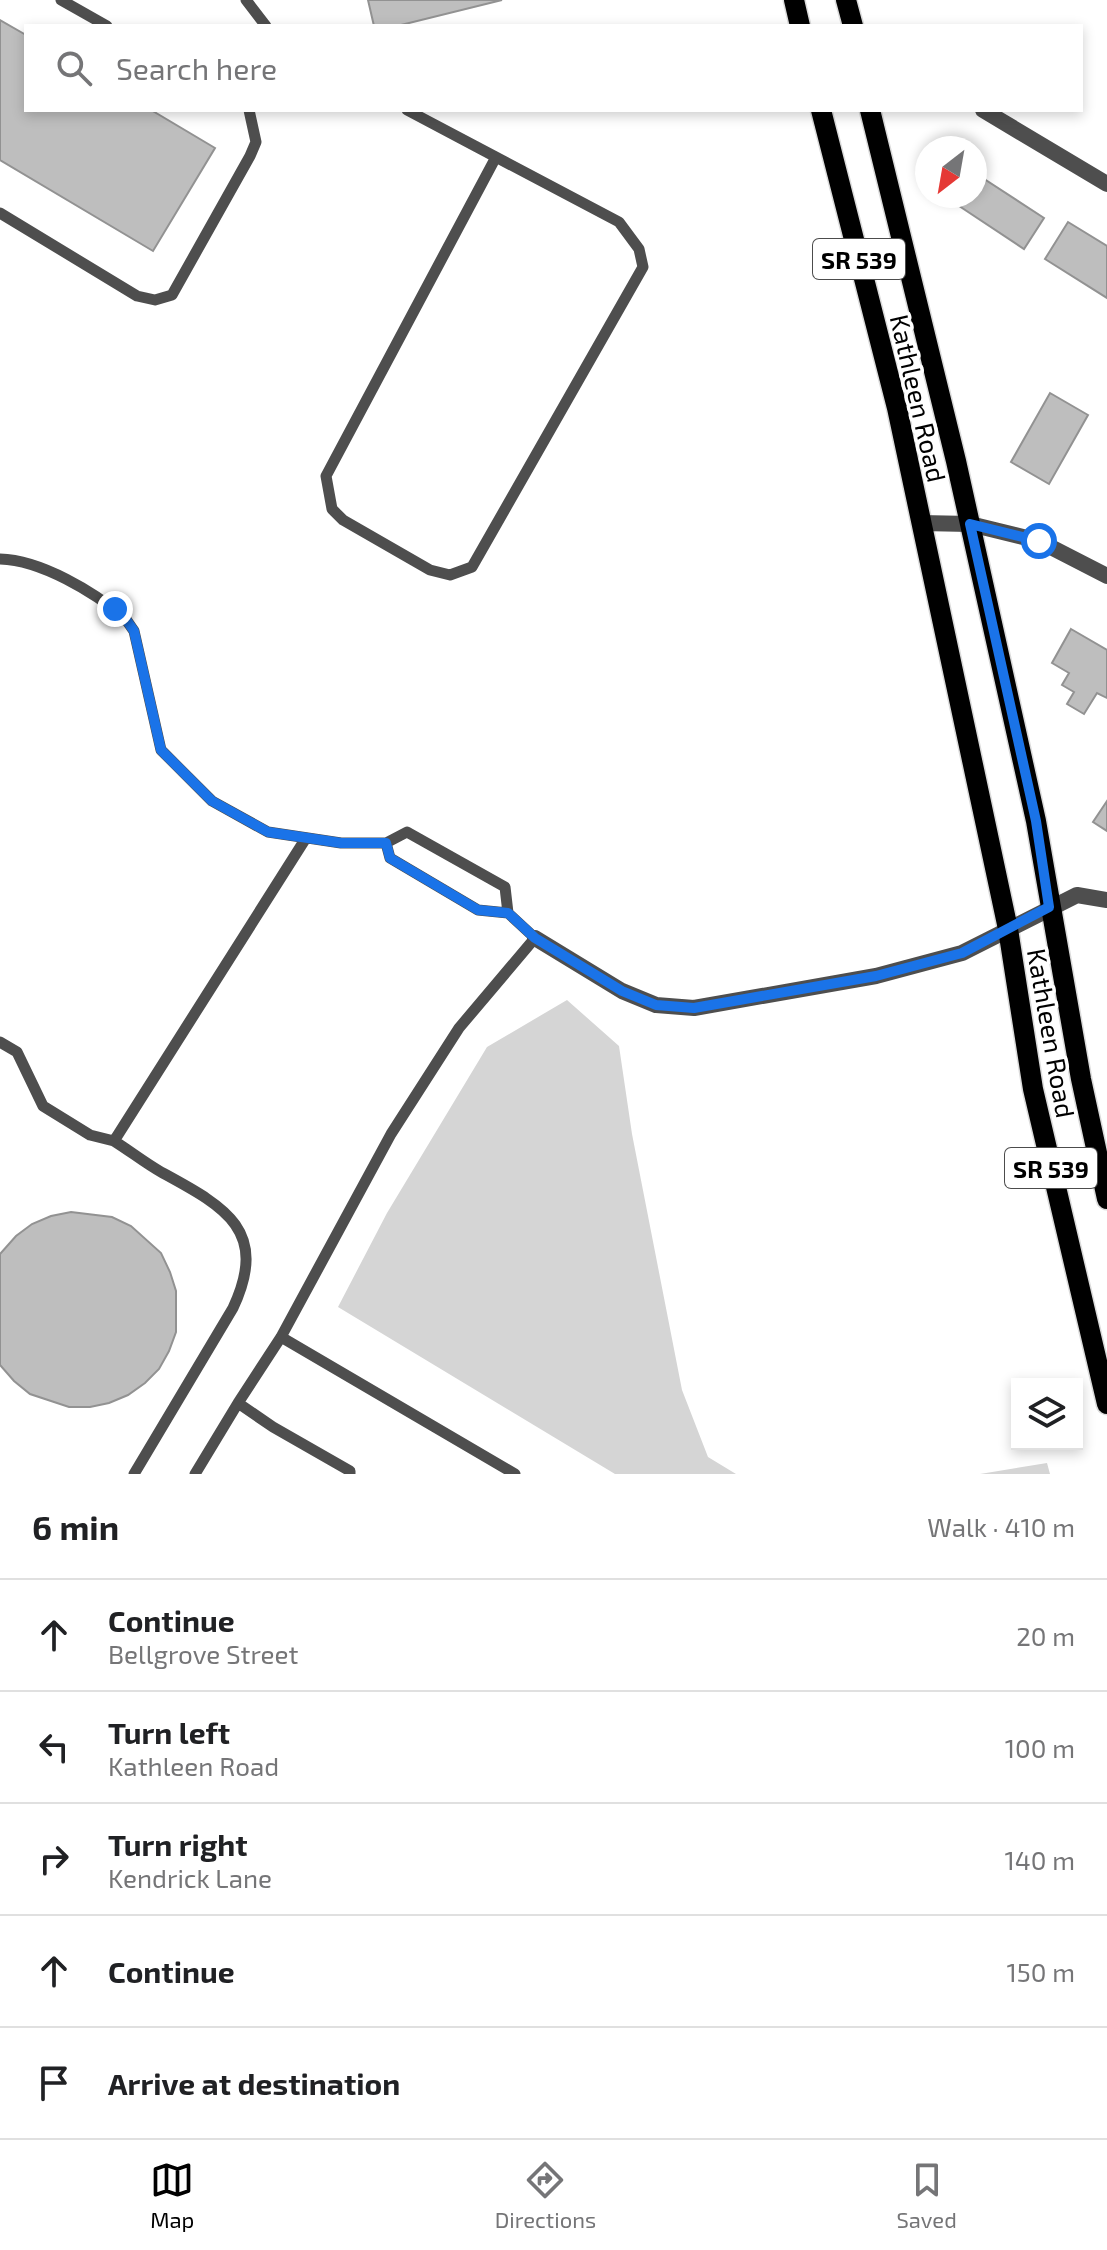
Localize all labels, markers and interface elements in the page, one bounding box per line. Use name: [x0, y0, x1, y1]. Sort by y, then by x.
search box: [24, 24, 1083, 112]
icon: search: [52, 46, 96, 90]
text: Search here: [116, 50, 277, 86]
north arrow: [915, 136, 987, 208]
road number: SR 539: [813, 239, 905, 279]
street label: Kathleen Road: [885, 311, 953, 485]
route start: [1021, 523, 1057, 559]
route end: [97, 591, 133, 627]
street label: Kathleen Road: [1022, 946, 1082, 1120]
road number: SR 539: [1005, 1148, 1097, 1188]
map controls: [1011, 1378, 1083, 1450]
button: layers: [1011, 1378, 1083, 1450]
text: 6 min: [32, 1506, 119, 1547]
text: Walk · 410 m: [927, 1511, 1075, 1542]
text: Continue: [108, 1602, 235, 1638]
icon: ahead: [32, 1613, 76, 1657]
text: 20 m: [1016, 1620, 1075, 1651]
text: Bellgrove Street: [108, 1638, 298, 1669]
text: Turn left: [108, 1714, 230, 1750]
icon: left: [32, 1725, 76, 1769]
text: 100 m: [1005, 1732, 1075, 1763]
text: Kathleen Road: [108, 1750, 279, 1781]
text: Turn right: [108, 1826, 248, 1862]
icon: right: [32, 1837, 76, 1881]
text: 140 m: [1004, 1844, 1075, 1875]
text: Kendrick Lane: [108, 1862, 272, 1893]
icon: ahead: [32, 1949, 76, 1993]
text: Continue: [108, 1953, 235, 1989]
text: 150 m: [1006, 1956, 1075, 1987]
icon: arrive: [32, 2061, 76, 2105]
text: Arrive at destination: [108, 2065, 400, 2101]
tab: Map: [150, 2158, 194, 2232]
tab: Directions: [495, 2158, 596, 2232]
tab: Saved: [896, 2158, 957, 2232]

